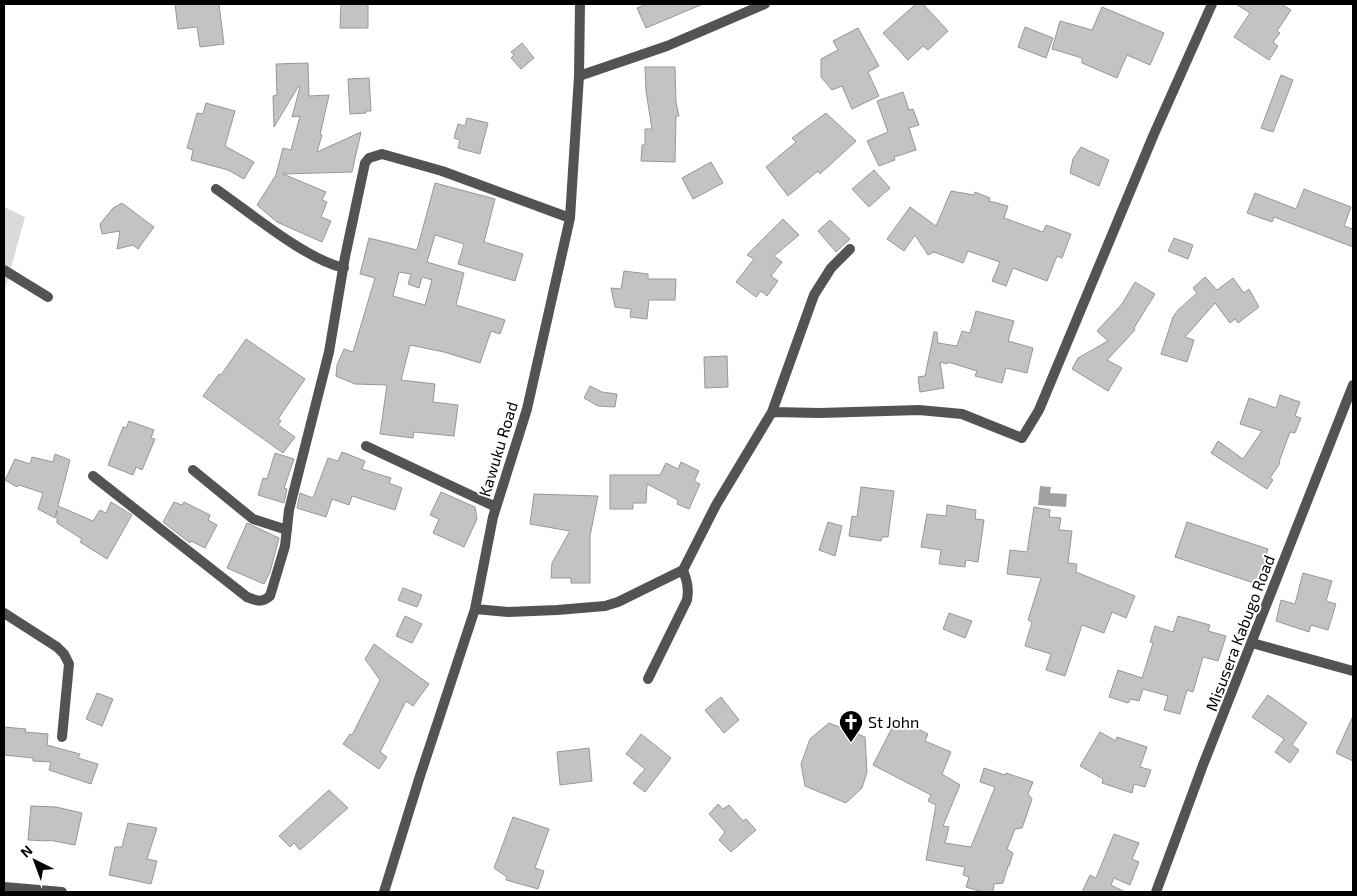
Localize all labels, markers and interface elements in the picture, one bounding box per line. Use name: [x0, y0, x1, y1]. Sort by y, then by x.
street label: Kawuku Road: [474, 399, 521, 499]
street label: Misusera Kabugo Road: [1201, 552, 1278, 714]
church icon: St John: [838, 709, 864, 743]
place label: St John: [868, 712, 919, 731]
north arrow: [10, 836, 60, 886]
text: N: [17, 841, 35, 861]

